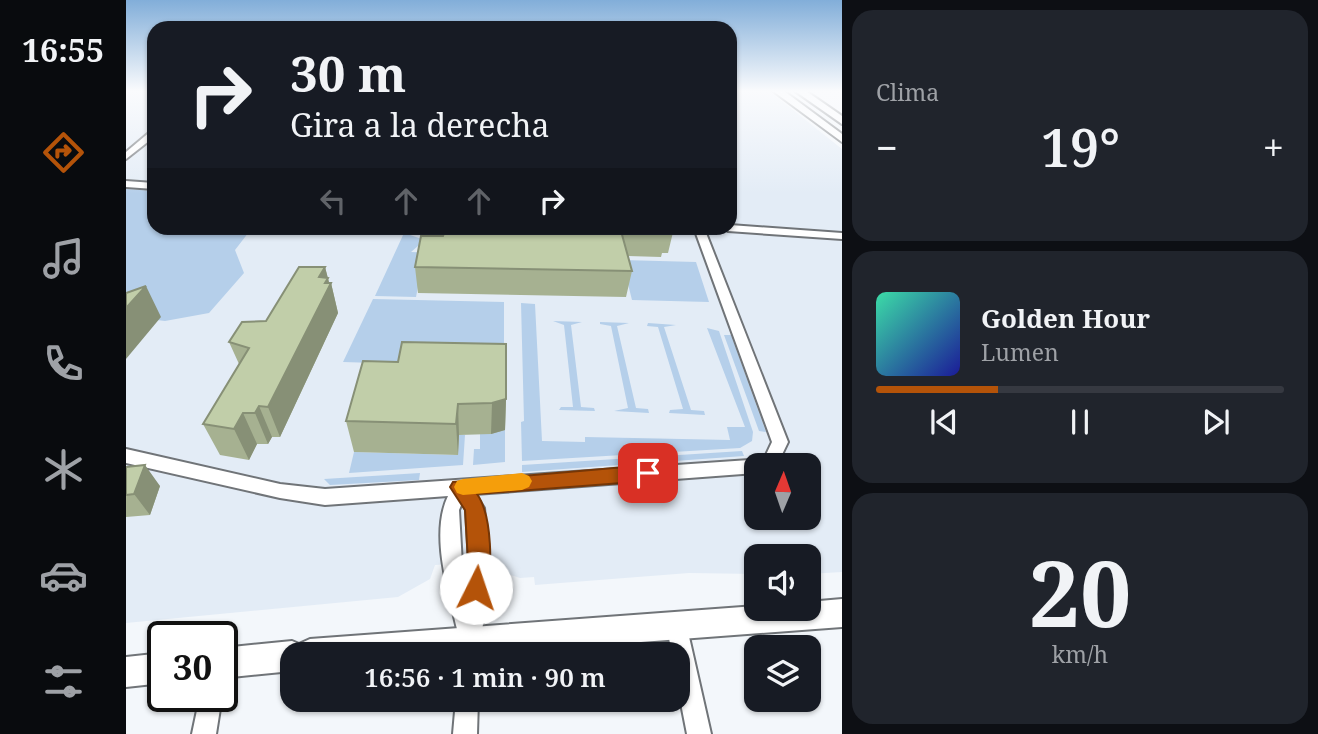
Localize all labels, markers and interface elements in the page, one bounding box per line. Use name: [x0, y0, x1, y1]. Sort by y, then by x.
text: 16:55: [22, 28, 104, 71]
text: 30 m: [290, 40, 406, 106]
icon: right: [175, 49, 266, 140]
text: Clima: [876, 76, 939, 108]
text: Gira a la derecha: [290, 103, 550, 146]
text: 19°: [1041, 111, 1120, 182]
text: −: [876, 121, 898, 173]
text: +: [1263, 121, 1284, 173]
icon: directions: [39, 128, 88, 177]
icon: left: [314, 182, 352, 220]
icon: ahead: [387, 182, 425, 220]
icon: ahead: [460, 182, 498, 220]
icon: right: [533, 182, 571, 220]
icon: music: [39, 234, 88, 283]
text: Golden Hour: [981, 300, 1150, 336]
text: Lumen: [981, 336, 1059, 368]
icon: phone: [39, 339, 88, 388]
icon: previous: [925, 403, 963, 441]
icon: pause: [1061, 403, 1099, 441]
icon: next: [1197, 403, 1235, 441]
pin: [618, 443, 678, 503]
icon: climate: [39, 445, 88, 494]
north arrow: [744, 453, 821, 530]
map controls: [744, 453, 821, 712]
icon: arrive: [629, 454, 667, 492]
text: 20: [1029, 530, 1131, 654]
button: sound: [744, 544, 821, 621]
icon: car: [39, 551, 88, 600]
position arrow: [439, 551, 513, 625]
speed limit sign: 30: [147, 621, 238, 712]
button: layers: [744, 635, 821, 712]
text: km/h: [1052, 638, 1108, 670]
icon: filters: [39, 657, 88, 706]
text: 16:56 · 1 min · 90 m: [364, 659, 606, 695]

